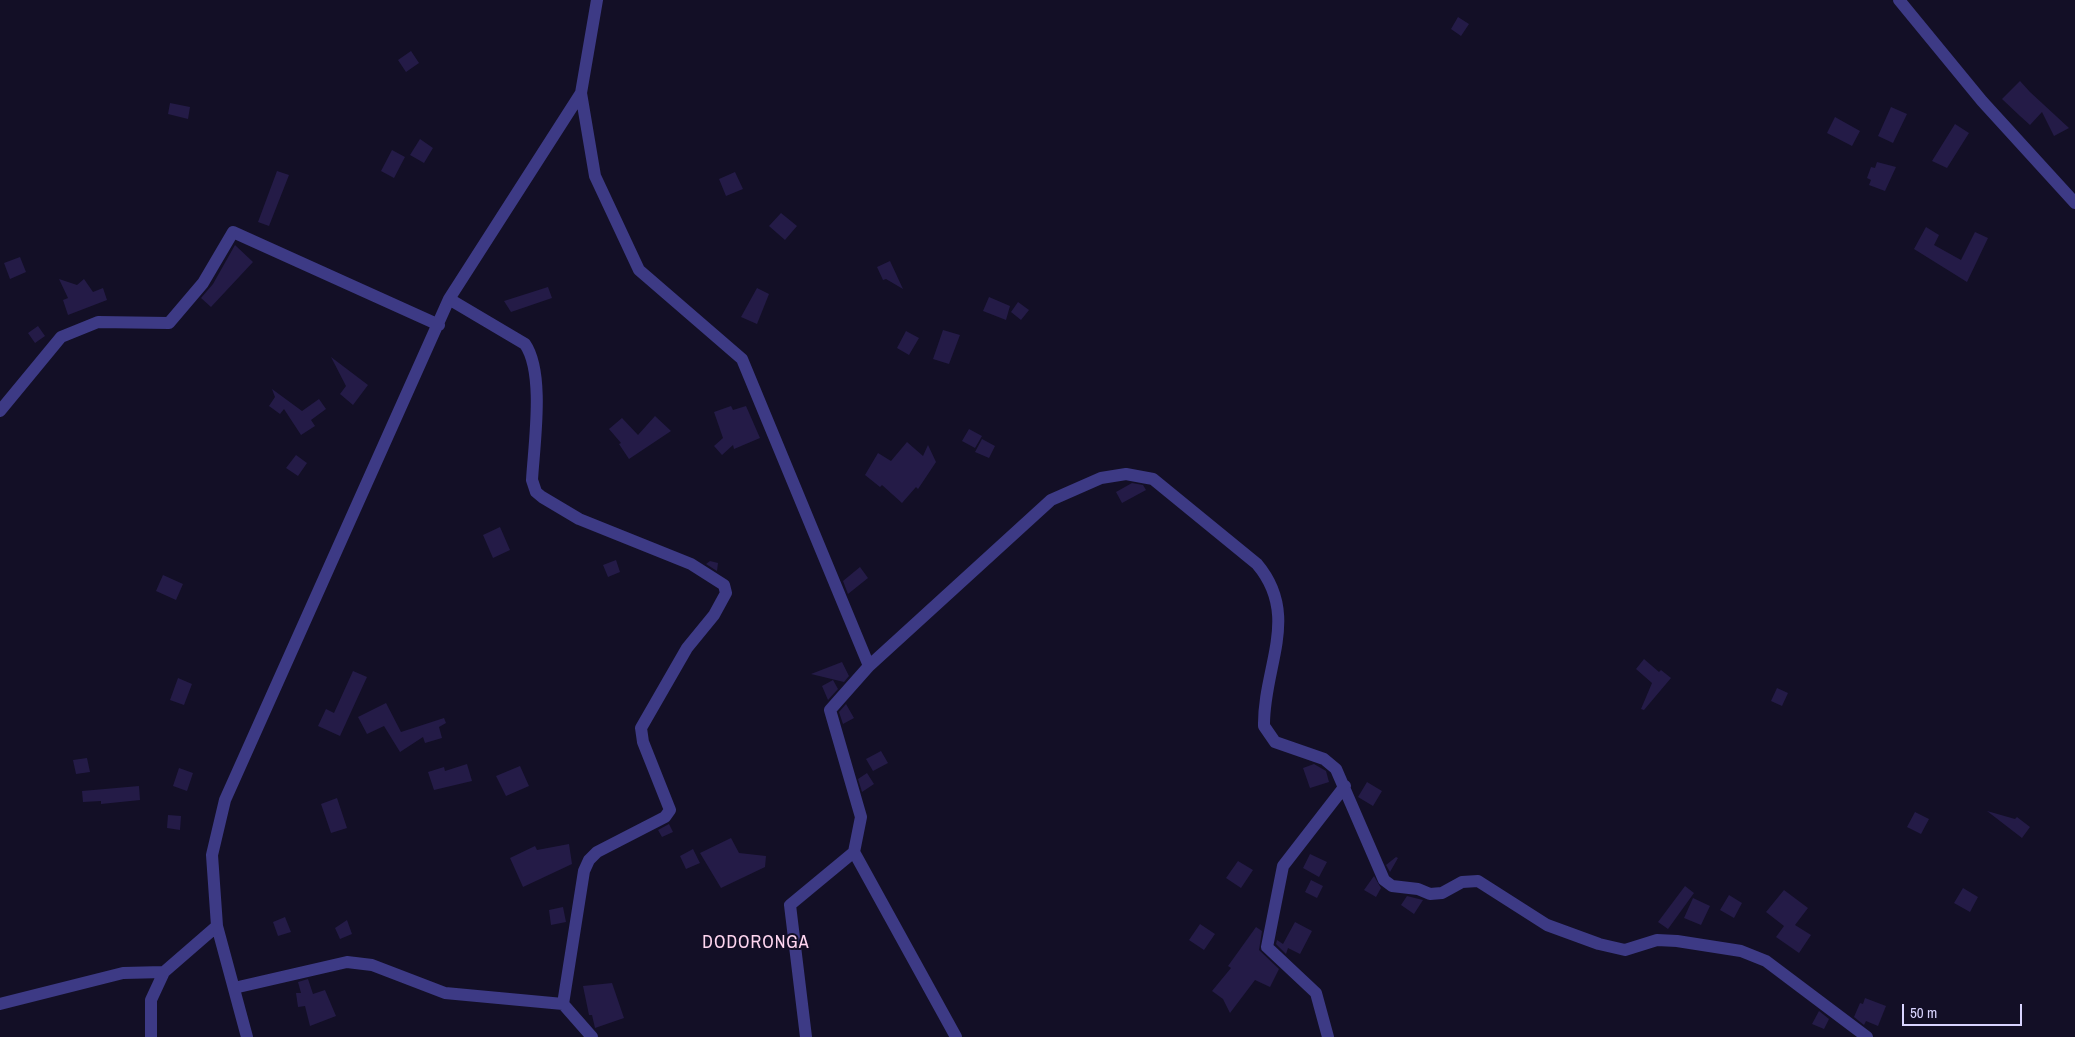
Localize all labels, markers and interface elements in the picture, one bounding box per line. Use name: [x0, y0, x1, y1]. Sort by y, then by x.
district label: DODORONGA: [701, 932, 811, 954]
scale bar: [1905, 994, 2025, 1026]
text: 50 m: [1910, 1002, 1937, 1023]

